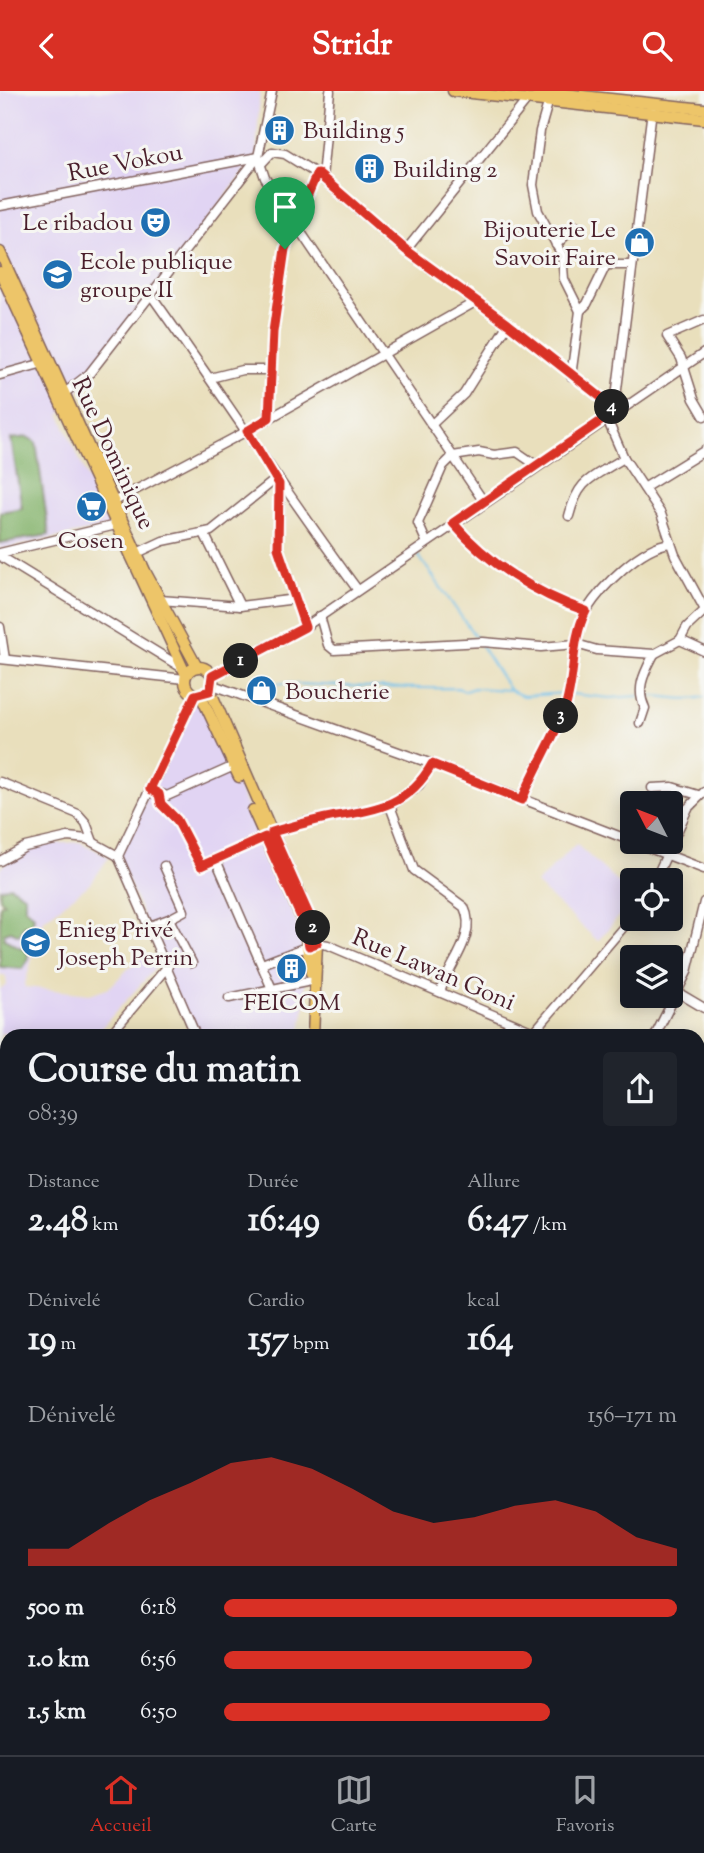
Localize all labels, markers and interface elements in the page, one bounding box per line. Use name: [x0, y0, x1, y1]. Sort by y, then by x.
text: Stridr: [312, 23, 392, 69]
icon: back: [28, 27, 66, 65]
icon: search: [638, 27, 676, 65]
building icon: Building 5: [263, 113, 297, 147]
place label: Building 5: [303, 115, 405, 149]
street label: Rue Vokou: [65, 136, 186, 192]
building icon: Building 2: [353, 152, 387, 186]
place label: Building 2: [393, 154, 498, 188]
pin: [255, 177, 315, 249]
icon: arrive: [266, 188, 304, 226]
theatre icon: Le ribadou: [139, 205, 173, 239]
place label: Le ribadou: [23, 207, 133, 241]
place label: Bijouterie Le Savoir Faire: [483, 214, 616, 276]
shop icon: Bijouterie Le Savoir Faire: [622, 226, 656, 260]
place label: Ecole publique groupe II: [80, 246, 233, 308]
school or university icon: Ecole publique groupe II: [40, 258, 74, 292]
street label: Rue Dominique: [62, 372, 162, 536]
pin: 4: [594, 389, 630, 425]
text: 4: [607, 393, 616, 420]
supermarket icon: Cosen: [74, 489, 108, 523]
place label: Cosen: [58, 525, 124, 559]
pin: 1: [224, 643, 258, 679]
text: 1: [237, 647, 244, 674]
shop icon: Boucherie: [245, 674, 279, 708]
place label: Boucherie: [285, 676, 390, 710]
pin: 3: [544, 699, 578, 733]
text: 3: [557, 702, 564, 729]
north arrow: [620, 791, 682, 854]
map controls: [620, 791, 683, 1008]
button: locate: [620, 868, 683, 931]
pin: 2: [296, 911, 330, 945]
place label: Enieg Privé Joseph Perrin: [56, 914, 194, 976]
text: 2: [308, 914, 317, 941]
street label: Rue Lawan Goni: [347, 921, 520, 1021]
school or university icon: Enieg Privé Joseph Perrin: [18, 926, 52, 960]
button: layers: [620, 945, 683, 1008]
building icon: FEICOM: [275, 951, 309, 985]
place label: FEICOM: [243, 987, 341, 1021]
text: Course du matin: [28, 1045, 301, 1099]
button: share: [603, 1052, 677, 1126]
text: 08:39: [28, 1098, 78, 1131]
text: Distance: [28, 1169, 100, 1196]
text: Durée: [248, 1169, 298, 1196]
text: Allure: [467, 1169, 520, 1196]
text: 2.48: [28, 1196, 88, 1247]
text: 16:49: [248, 1196, 320, 1247]
text: 6:47: [467, 1196, 529, 1247]
text: km: [88, 1212, 118, 1239]
text: /km: [529, 1212, 567, 1239]
text: Dénivelé: [28, 1288, 101, 1315]
text: Cardio: [248, 1288, 305, 1315]
text: kcal: [467, 1288, 500, 1315]
text: 19: [28, 1315, 57, 1366]
text: 157: [248, 1315, 289, 1366]
text: 164: [467, 1315, 514, 1366]
text: m: [57, 1331, 76, 1358]
text: bpm: [289, 1331, 330, 1358]
text: Dénivelé: [28, 1400, 116, 1433]
text: 156–171 m: [588, 1400, 677, 1433]
text: 500 m: [28, 1592, 84, 1625]
text: 6:18: [140, 1592, 177, 1625]
text: 1.0 km: [28, 1644, 90, 1677]
text: 6:56: [140, 1644, 176, 1677]
text: 1.5 km: [28, 1696, 86, 1729]
text: 6:50: [140, 1696, 177, 1729]
tab: Accueil: [90, 1771, 152, 1840]
tab: Carte: [331, 1771, 377, 1840]
tab: Favoris: [556, 1771, 614, 1840]

